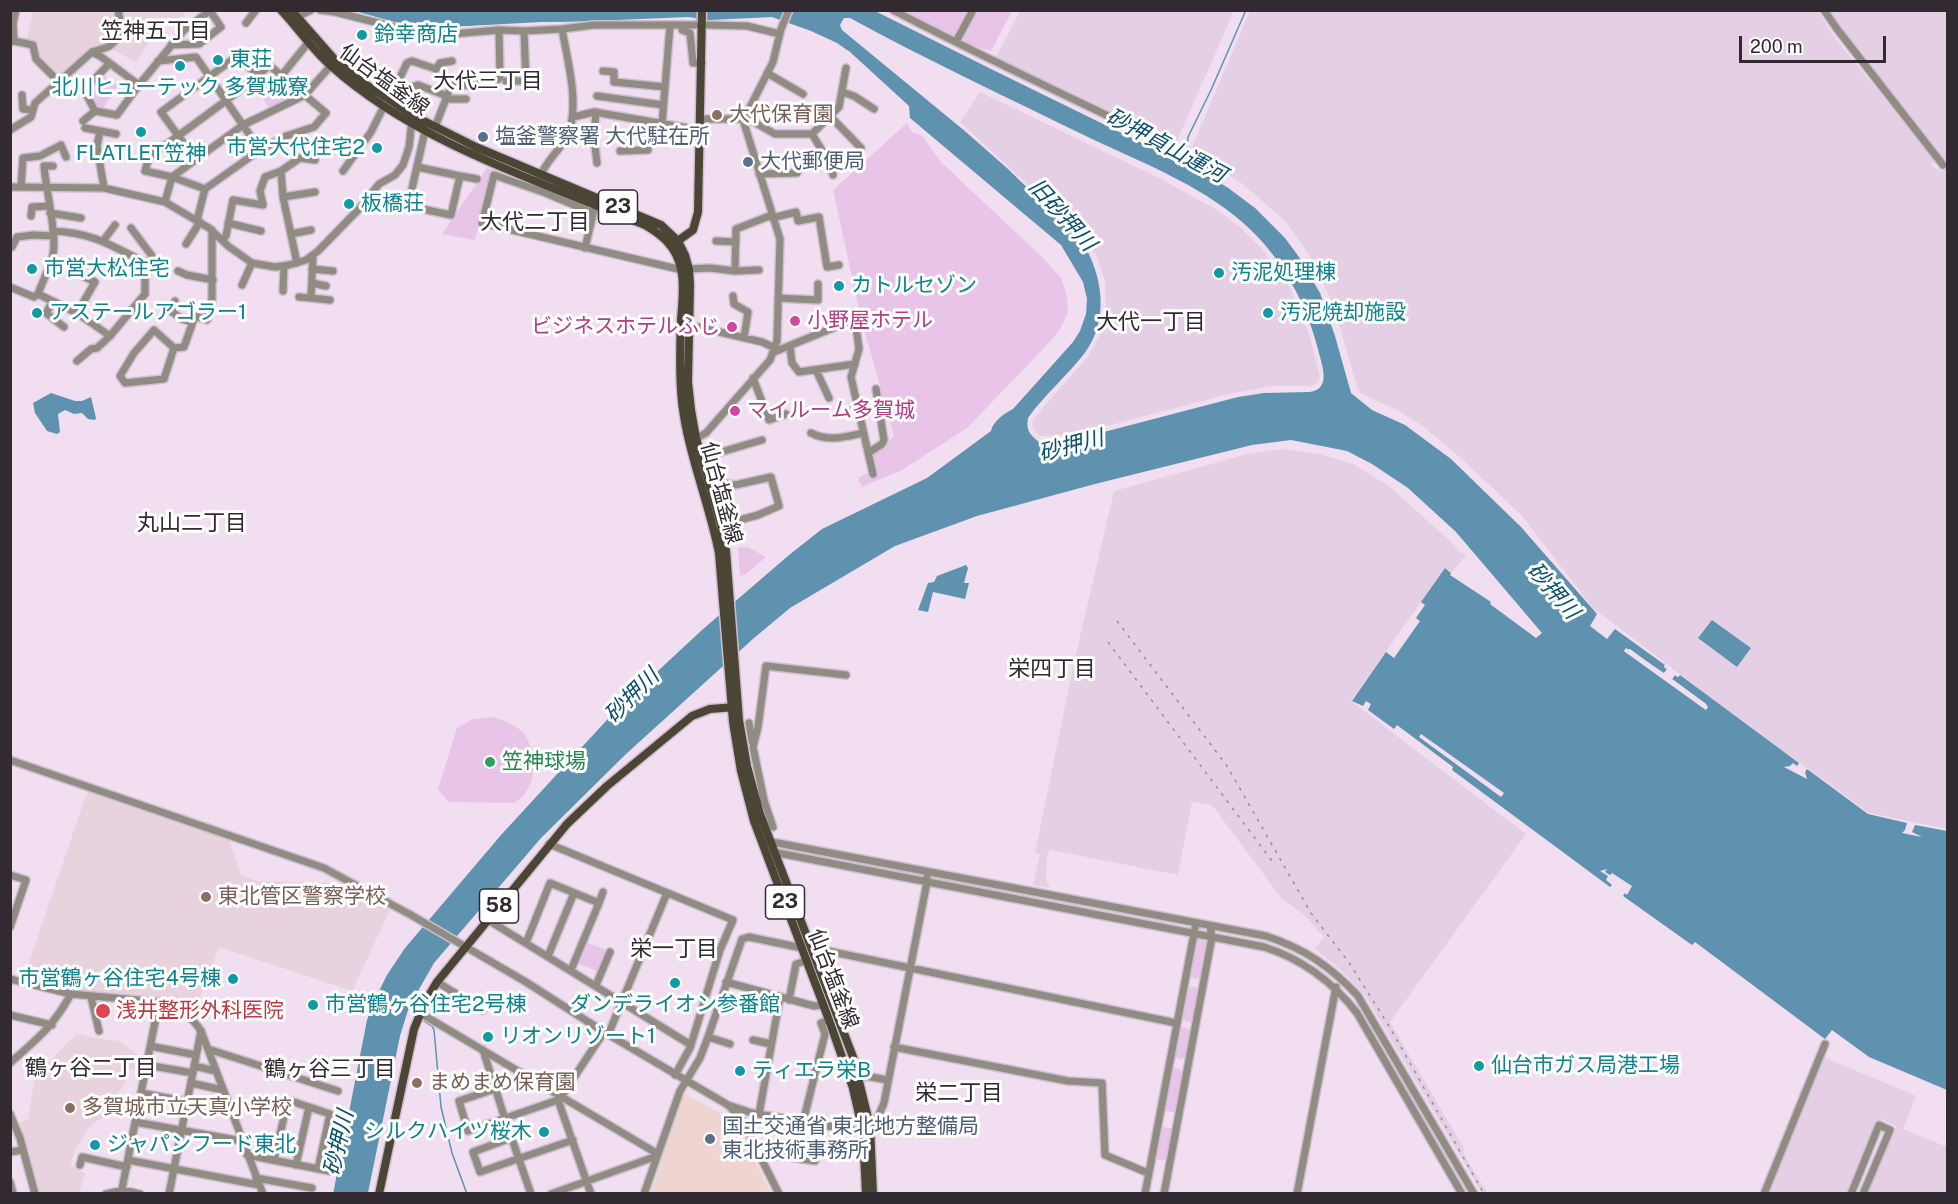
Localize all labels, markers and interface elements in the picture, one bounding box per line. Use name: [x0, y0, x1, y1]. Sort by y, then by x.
district label: 笠神五丁目: [101, 18, 211, 44]
place label: 鈴幸商店: [374, 22, 458, 48]
scale bar: [1742, 24, 1889, 62]
marker: 鈴幸商店: [355, 28, 369, 42]
text: 200 m: [1750, 36, 1803, 57]
street label: 仙台塩釜線: [334, 39, 434, 121]
place label: 東荘: [230, 47, 272, 73]
marker: 東荘: [211, 53, 225, 67]
marker: 北川ヒューテック 多賀城寮: [173, 59, 187, 73]
district label: 大代三丁目: [433, 68, 543, 94]
place label: 北川ヒューテック 多賀城寮: [51, 75, 309, 101]
place label: 大代保育園: [729, 102, 834, 128]
water label: 砂押貞山運河: [1102, 103, 1230, 189]
marker: 大代保育園: [710, 108, 724, 122]
place label: 塩釜警察署 大代駐在所: [495, 124, 710, 150]
marker: FLATLET笠神: [134, 125, 148, 139]
marker: 塩釜警察署 大代駐在所: [476, 130, 490, 144]
place label: 市営大代住宅2: [226, 135, 365, 161]
place label: FLATLET笠神: [76, 141, 206, 167]
marker: 市営大代住宅2: [370, 141, 384, 155]
place label: 大代郵便局: [760, 149, 865, 175]
marker: 大代郵便局: [741, 155, 755, 169]
water label: 旧砂押川: [1023, 173, 1101, 257]
road number: 23: [598, 190, 638, 224]
place label: 板橋荘: [361, 191, 424, 217]
marker: 板橋荘: [342, 197, 356, 211]
district label: 大代二丁目: [480, 209, 590, 235]
place label: 市営大松住宅: [44, 256, 170, 282]
place label: 汚泥処理棟: [1231, 260, 1336, 286]
marker: 市営大松住宅: [25, 262, 39, 276]
marker: 汚泥処理棟: [1212, 266, 1226, 280]
place label: カトルセゾン: [851, 273, 977, 299]
marker: カトルセゾン: [832, 279, 846, 293]
place label: アステールアゴラー1: [49, 300, 247, 326]
place label: 汚泥焼却施設: [1280, 300, 1406, 326]
marker: アステールアゴラー1: [30, 306, 44, 320]
marker: 汚泥焼却施設: [1261, 306, 1275, 320]
place label: 小野屋ホテル: [807, 308, 933, 334]
district label: 大代一丁目: [1096, 309, 1206, 335]
place label: ビジネスホテルふじ: [531, 314, 720, 340]
marker: 小野屋ホテル: [788, 314, 802, 328]
marker: ビジネスホテルふじ: [725, 320, 739, 334]
place label: マイルーム多賀城: [747, 398, 915, 424]
marker: マイルーム多賀城: [728, 404, 742, 418]
water label: 砂押川: [1036, 425, 1106, 467]
street label: 仙台塩釜線: [695, 439, 747, 547]
district label: 丸山二丁目: [137, 510, 247, 536]
water label: 砂押川: [1521, 557, 1585, 625]
district label: 栄四丁目: [1008, 656, 1096, 682]
water label: 砂押川: [599, 663, 665, 729]
place label: 笠神球場: [502, 749, 586, 775]
marker: 笠神球場: [483, 755, 497, 769]
place label: 東北管区警察学校: [218, 884, 386, 910]
road number: 23: [766, 885, 804, 919]
road number: 58: [480, 889, 518, 923]
marker: 東北管区警察学校: [199, 890, 213, 904]
street label: 仙台塩釜線: [802, 925, 864, 1033]
district label: 栄一丁目: [630, 936, 718, 962]
place label: 市営鶴ヶ谷住宅4号棟: [19, 966, 221, 992]
marker: 市営鶴ヶ谷住宅4号棟: [226, 972, 240, 986]
marker: ダンデライオン参番館: [668, 976, 682, 990]
place label: 市営鶴ヶ谷住宅2号棟: [325, 992, 527, 1018]
place label: ダンデライオン参番館: [570, 992, 780, 1018]
place label: 浅井整形外科医院: [116, 998, 284, 1024]
marker: 市営鶴ヶ谷住宅2号棟: [306, 998, 320, 1012]
marker: 浅井整形外科医院: [94, 1002, 112, 1020]
place label: リオンリゾート1: [500, 1024, 656, 1050]
marker: リオンリゾート1: [481, 1030, 495, 1044]
place label: 仙台市ガス局港工場: [1491, 1053, 1680, 1079]
district label: 鶴ヶ谷二丁目: [25, 1055, 157, 1081]
district label: 鶴ヶ谷三丁目: [264, 1056, 396, 1082]
place label: ティエラ栄B: [752, 1058, 871, 1084]
marker: 仙台市ガス局港工場: [1472, 1059, 1486, 1073]
marker: ティエラ栄B: [733, 1064, 747, 1078]
place label: まめまめ保育園: [429, 1070, 576, 1096]
marker: まめまめ保育園: [410, 1076, 424, 1090]
district label: 栄二丁目: [915, 1080, 1003, 1106]
place label: 多賀城市立天真小学校: [82, 1095, 292, 1121]
marker: 多賀城市立天真小学校: [63, 1101, 77, 1115]
water label: 砂押川: [319, 1108, 359, 1178]
place label: 国土交通省 東北地方整備局 東北技術事務所: [722, 1114, 979, 1164]
place label: シルクハイツ桜木: [364, 1119, 532, 1145]
marker: シルクハイツ桜木: [537, 1125, 551, 1139]
place label: ジャパンフード東北: [107, 1132, 296, 1158]
marker: 国土交通省 東北地方整備局 東北技術事務所: [703, 1132, 717, 1146]
marker: ジャパンフード東北: [88, 1138, 102, 1152]

